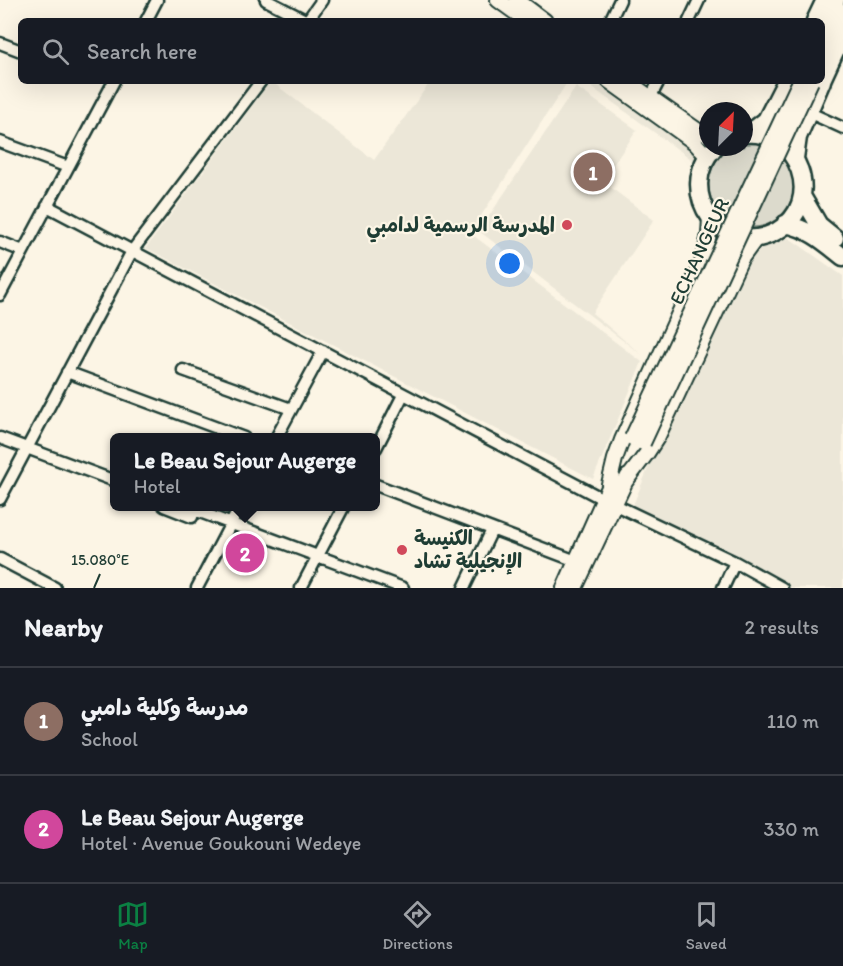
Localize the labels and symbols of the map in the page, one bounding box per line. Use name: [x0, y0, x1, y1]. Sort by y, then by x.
north arrow: [699, 102, 753, 156]
pin: 1: [574, 150, 612, 195]
street label: ECHANGEUR: [664, 193, 734, 308]
place label: المدرسة الرسمية لدامبي: [367, 213, 555, 243]
marker: المدرسة الرسمية لدامبي: [560, 218, 574, 232]
your location: [495, 249, 524, 278]
place label: الكنيسة الإنجيلية تشاد: [414, 526, 522, 575]
pin: 2: [226, 530, 264, 576]
marker: الكنيسة الإنجيلية تشاد: [395, 543, 409, 557]
text: 15.080°E: [71, 551, 129, 569]

